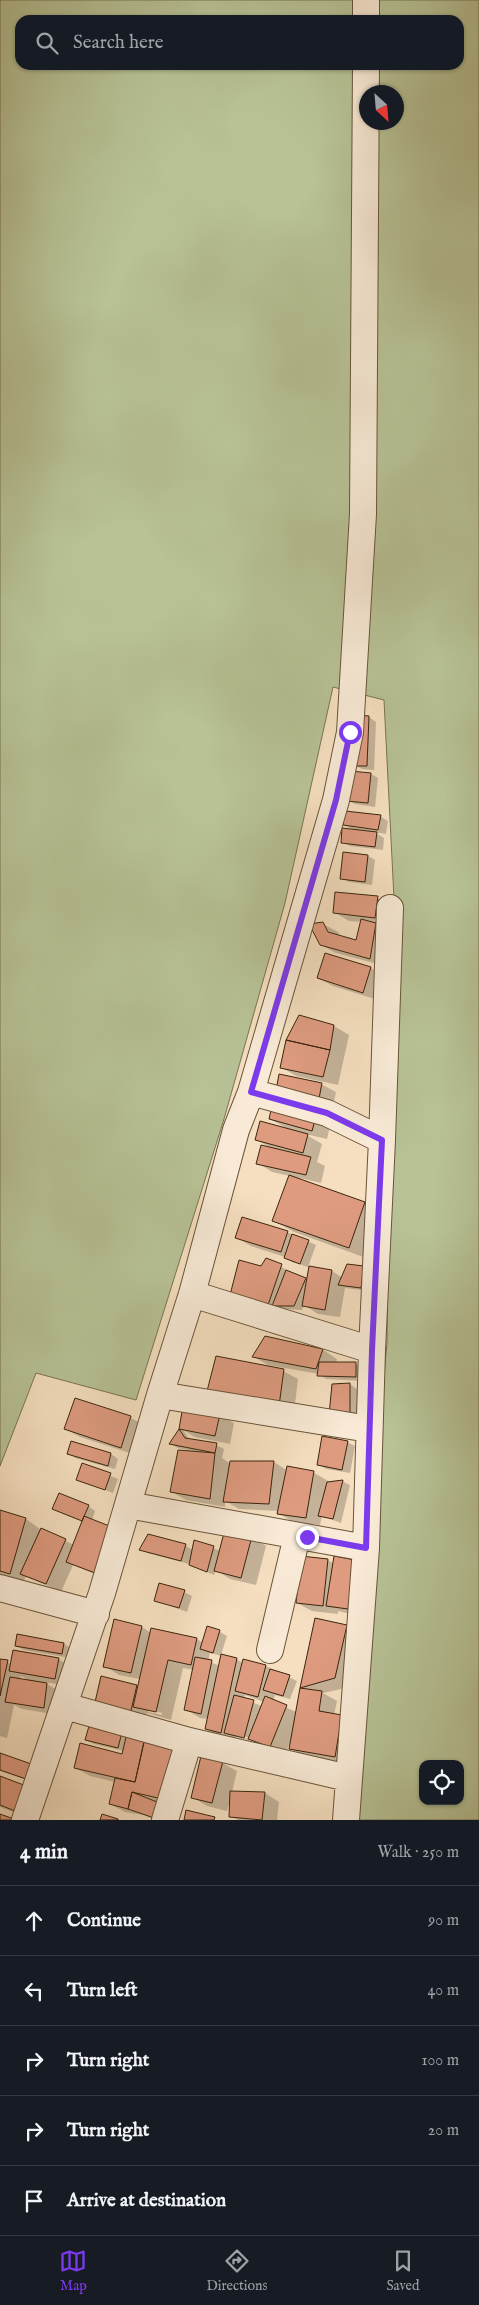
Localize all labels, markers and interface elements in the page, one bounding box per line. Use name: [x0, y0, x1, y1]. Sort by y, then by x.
search box: [15, 15, 464, 70]
icon: search: [33, 29, 61, 57]
text: Search here: [73, 31, 164, 55]
north arrow: [359, 85, 404, 130]
route start: [339, 721, 362, 744]
route end: [296, 1526, 319, 1549]
map controls: [419, 1760, 464, 1805]
button: locate: [419, 1760, 464, 1805]
text: 4 min: [20, 1839, 68, 1866]
text: Walk · 250 m: [377, 1843, 459, 1863]
icon: ahead: [20, 1907, 48, 1935]
text: Continue: [67, 1909, 141, 1933]
text: 90 m: [428, 1911, 459, 1931]
icon: left: [20, 1977, 48, 2005]
text: Turn left: [67, 1979, 138, 2003]
text: 40 m: [427, 1981, 459, 2001]
icon: right: [20, 2047, 48, 2075]
text: Turn right: [67, 2049, 149, 2073]
text: 100 m: [422, 2051, 459, 2071]
icon: right: [20, 2117, 48, 2145]
text: Turn right: [67, 2119, 149, 2143]
text: 20 m: [428, 2121, 459, 2141]
icon: arrive: [20, 2187, 48, 2215]
text: Arrive at destination: [67, 2189, 226, 2213]
tab: Map: [59, 2247, 87, 2295]
tab: Directions: [206, 2247, 267, 2295]
tab: Saved: [386, 2247, 419, 2295]

